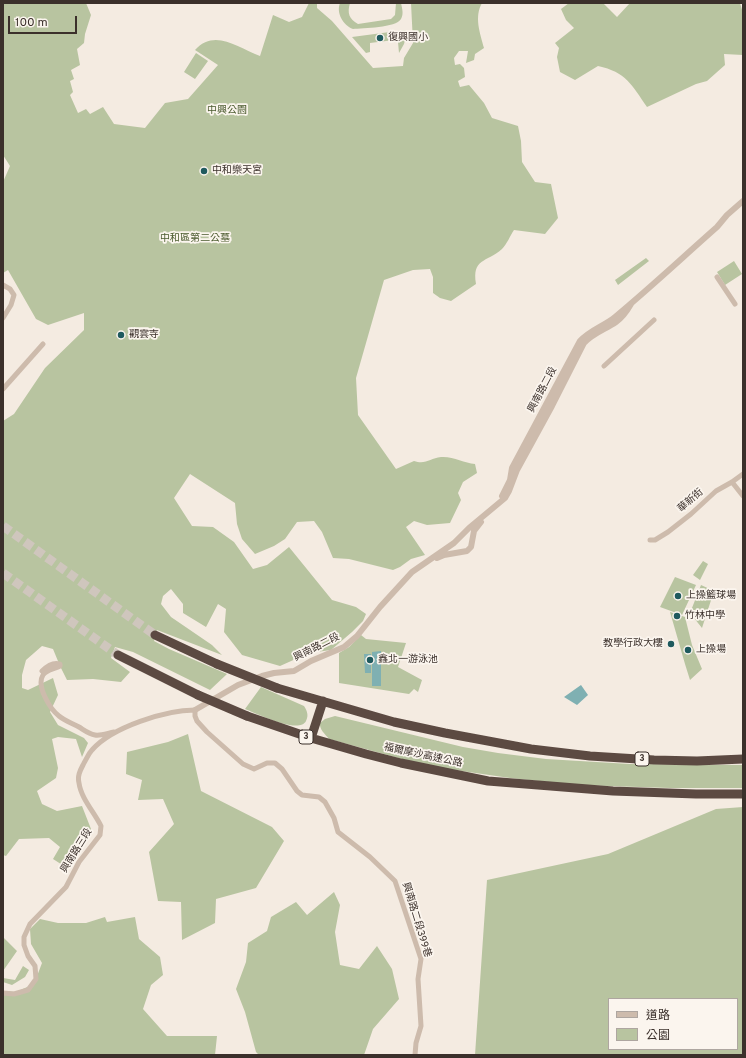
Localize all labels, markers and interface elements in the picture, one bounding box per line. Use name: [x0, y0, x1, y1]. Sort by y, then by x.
scale bar: [10, 8, 79, 34]
text: 100 m: [15, 15, 48, 31]
place label: 復興國小: [388, 32, 428, 44]
marker: 復興國小: [375, 33, 385, 43]
park label: 中興公園: [207, 105, 247, 117]
place label: 中和樂天宮: [212, 165, 262, 177]
marker: 中和樂天宮: [199, 166, 209, 176]
park label: 中和區第二公墓: [160, 233, 230, 245]
place label: 觀雲寺: [129, 329, 159, 341]
marker: 觀雲寺: [116, 330, 126, 340]
street label: 興南路二段: [526, 365, 560, 415]
street label: 華新街: [676, 487, 706, 515]
place label: 上操籃球場: [686, 590, 736, 602]
marker: 上操籃球場: [673, 591, 683, 601]
place label: 竹林中學: [685, 610, 725, 622]
marker: 竹林中學: [672, 611, 682, 621]
street label: 興南路二段: [292, 631, 342, 665]
place label: 教學行政大樓: [603, 638, 663, 650]
marker: 教學行政大樓: [666, 639, 676, 649]
place label: 上操場: [696, 644, 726, 656]
marker: 上操場: [683, 645, 693, 655]
place label: 鑫北一游泳池: [378, 654, 438, 666]
marker: 鑫北一游泳池: [365, 655, 375, 665]
road number: 3: [299, 730, 313, 744]
street label: 福爾摩沙高速公路: [383, 742, 463, 770]
road number: 3: [635, 752, 649, 766]
street label: 興南路三段: [59, 827, 95, 875]
street label: 興南路二段399巷: [399, 881, 433, 959]
legend: [608, 998, 738, 1050]
text: 道路: [646, 1008, 670, 1024]
text: 公園: [646, 1028, 670, 1044]

